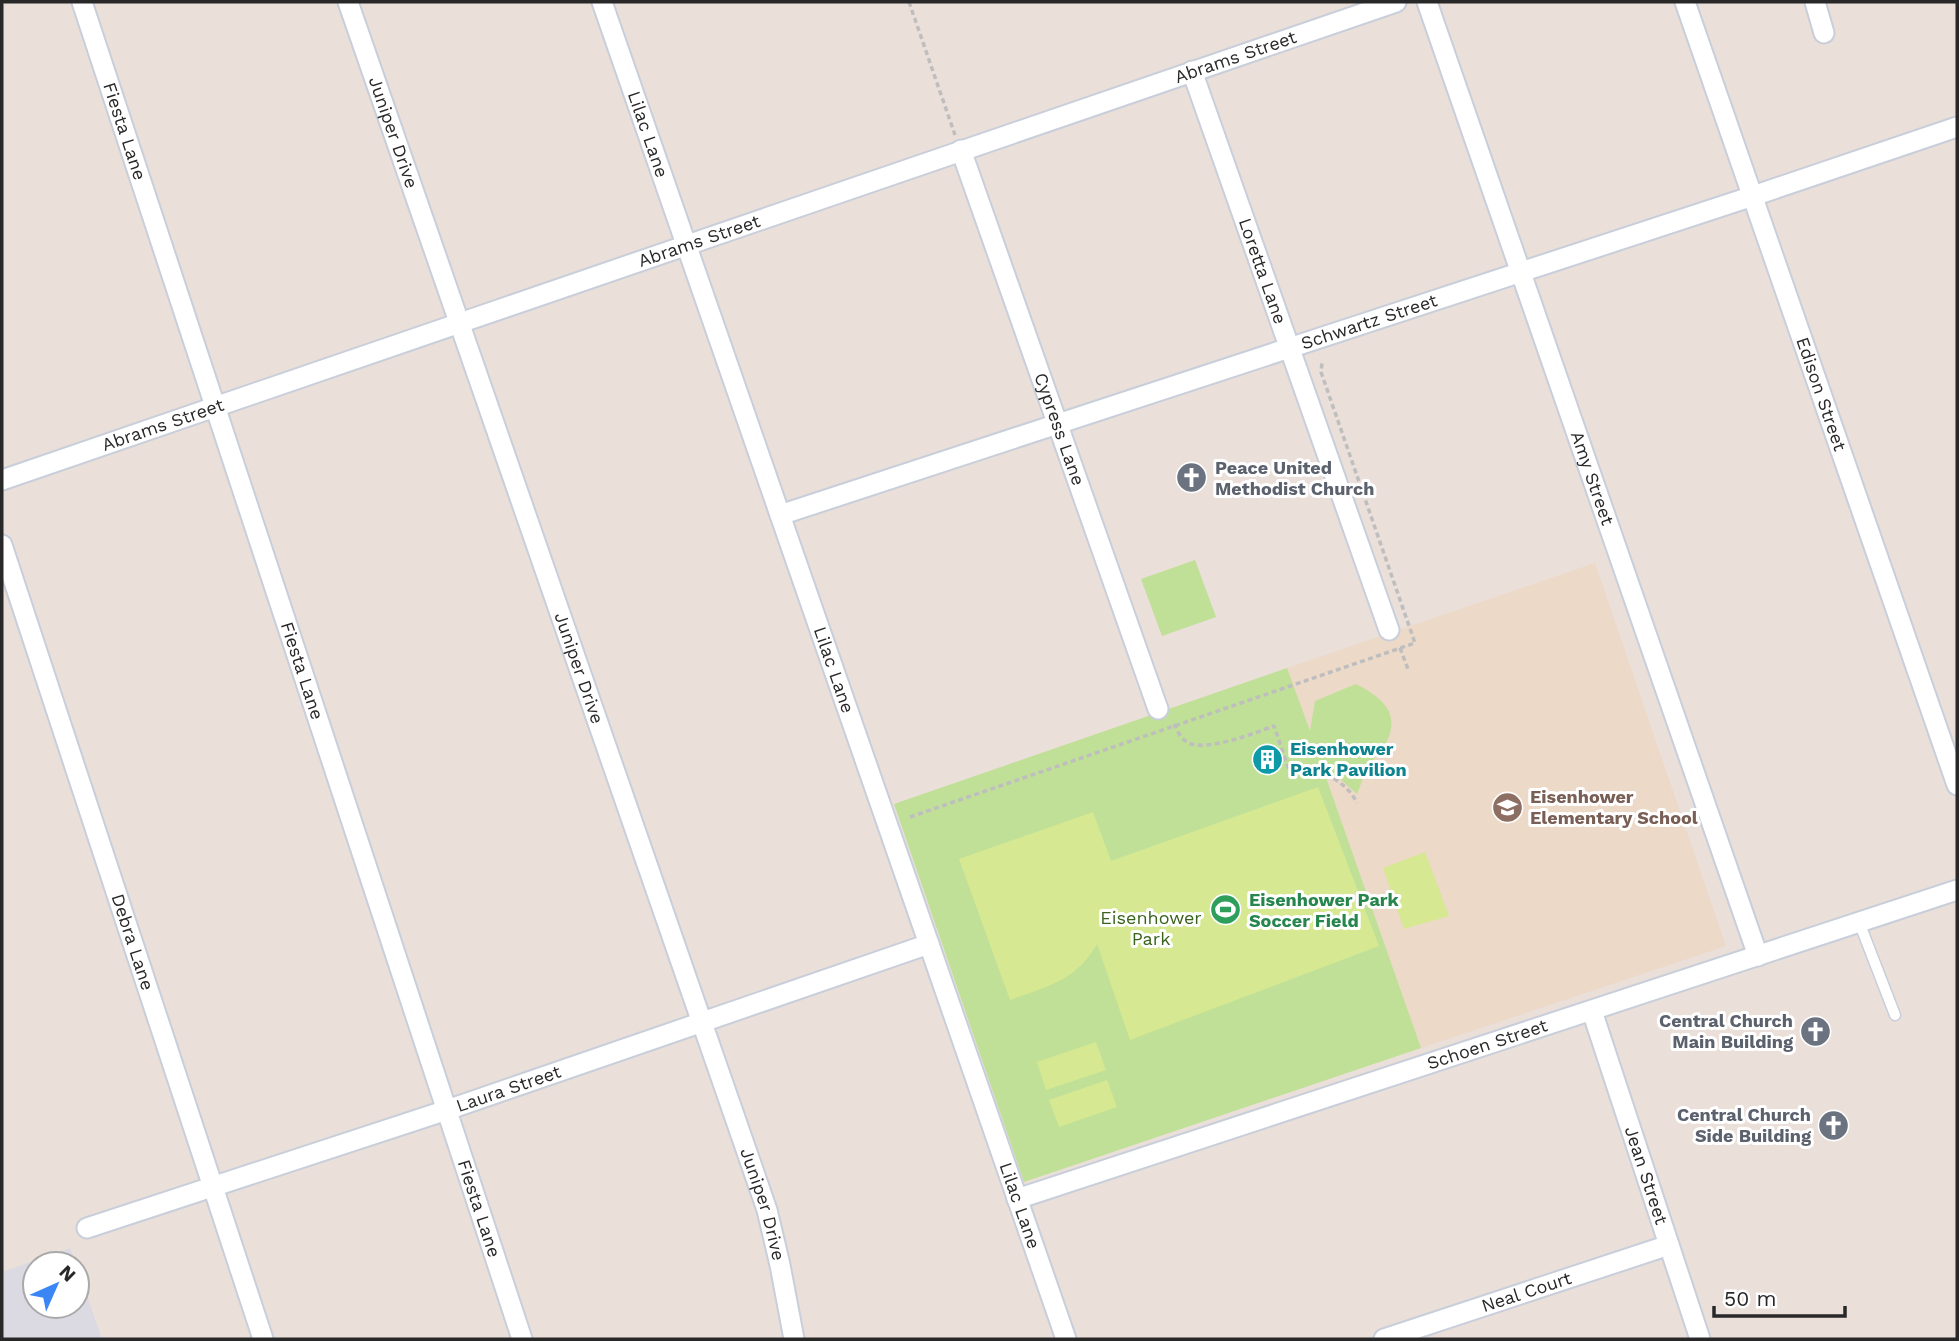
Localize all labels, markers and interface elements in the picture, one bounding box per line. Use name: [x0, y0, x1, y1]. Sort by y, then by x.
street label: Abrams Street: [1172, 26, 1299, 87]
street label: Juniper Drive: [365, 74, 423, 191]
street label: Fiesta Lane: [99, 79, 151, 183]
street label: Lilac Lane: [624, 88, 673, 180]
street label: Abrams Street: [635, 210, 763, 271]
street label: Loretta Lane: [1235, 215, 1291, 327]
street label: Schwartz Street: [1298, 289, 1440, 353]
street label: Edison Street: [1792, 334, 1851, 454]
street label: Cypress Lane: [1030, 370, 1089, 488]
street label: Abrams Street: [99, 394, 227, 455]
street label: Amy Street: [1567, 428, 1619, 528]
place label: Peace United Methodist Church: [1215, 457, 1374, 499]
church icon: Peace United Methodist Church: [1175, 461, 1209, 495]
street label: Juniper Drive: [550, 609, 609, 726]
street label: Fiesta Lane: [277, 619, 328, 722]
street label: Lilac Lane: [810, 624, 859, 716]
place label: Eisenhower Park Pavilion: [1290, 738, 1407, 780]
building icon: Eisenhower Park Pavilion: [1250, 742, 1284, 776]
place label: Eisenhower Elementary School: [1530, 786, 1698, 828]
school or university icon: Eisenhower Elementary School: [1490, 790, 1524, 824]
place label: Eisenhower Park Soccer Field: [1249, 889, 1400, 931]
street label: Debra Lane: [107, 891, 159, 993]
sports icon: Eisenhower Park Soccer Field: [1209, 893, 1243, 927]
park label: Eisenhower Park: [1100, 907, 1202, 949]
place label: Central Church Main Building: [1659, 1010, 1794, 1052]
street label: Schoen Street: [1424, 1014, 1550, 1074]
church icon: Central Church Main Building: [1799, 1014, 1833, 1048]
street label: Laura Street: [453, 1060, 564, 1116]
place label: Central Church Side Building: [1677, 1104, 1812, 1146]
church icon: Central Church Side Building: [1817, 1108, 1851, 1142]
street label: Jean Street: [1621, 1123, 1673, 1227]
street label: Juniper Drive: [736, 1145, 790, 1263]
street label: Fiesta Lane: [454, 1157, 505, 1260]
street label: Lilac Lane: [995, 1159, 1045, 1251]
north arrow: [21, 1250, 91, 1320]
text: N: [55, 1260, 81, 1286]
street label: Neal Court: [1479, 1267, 1574, 1316]
scale bar: [1714, 1274, 1845, 1318]
text: 50 m: [1724, 1286, 1776, 1311]

